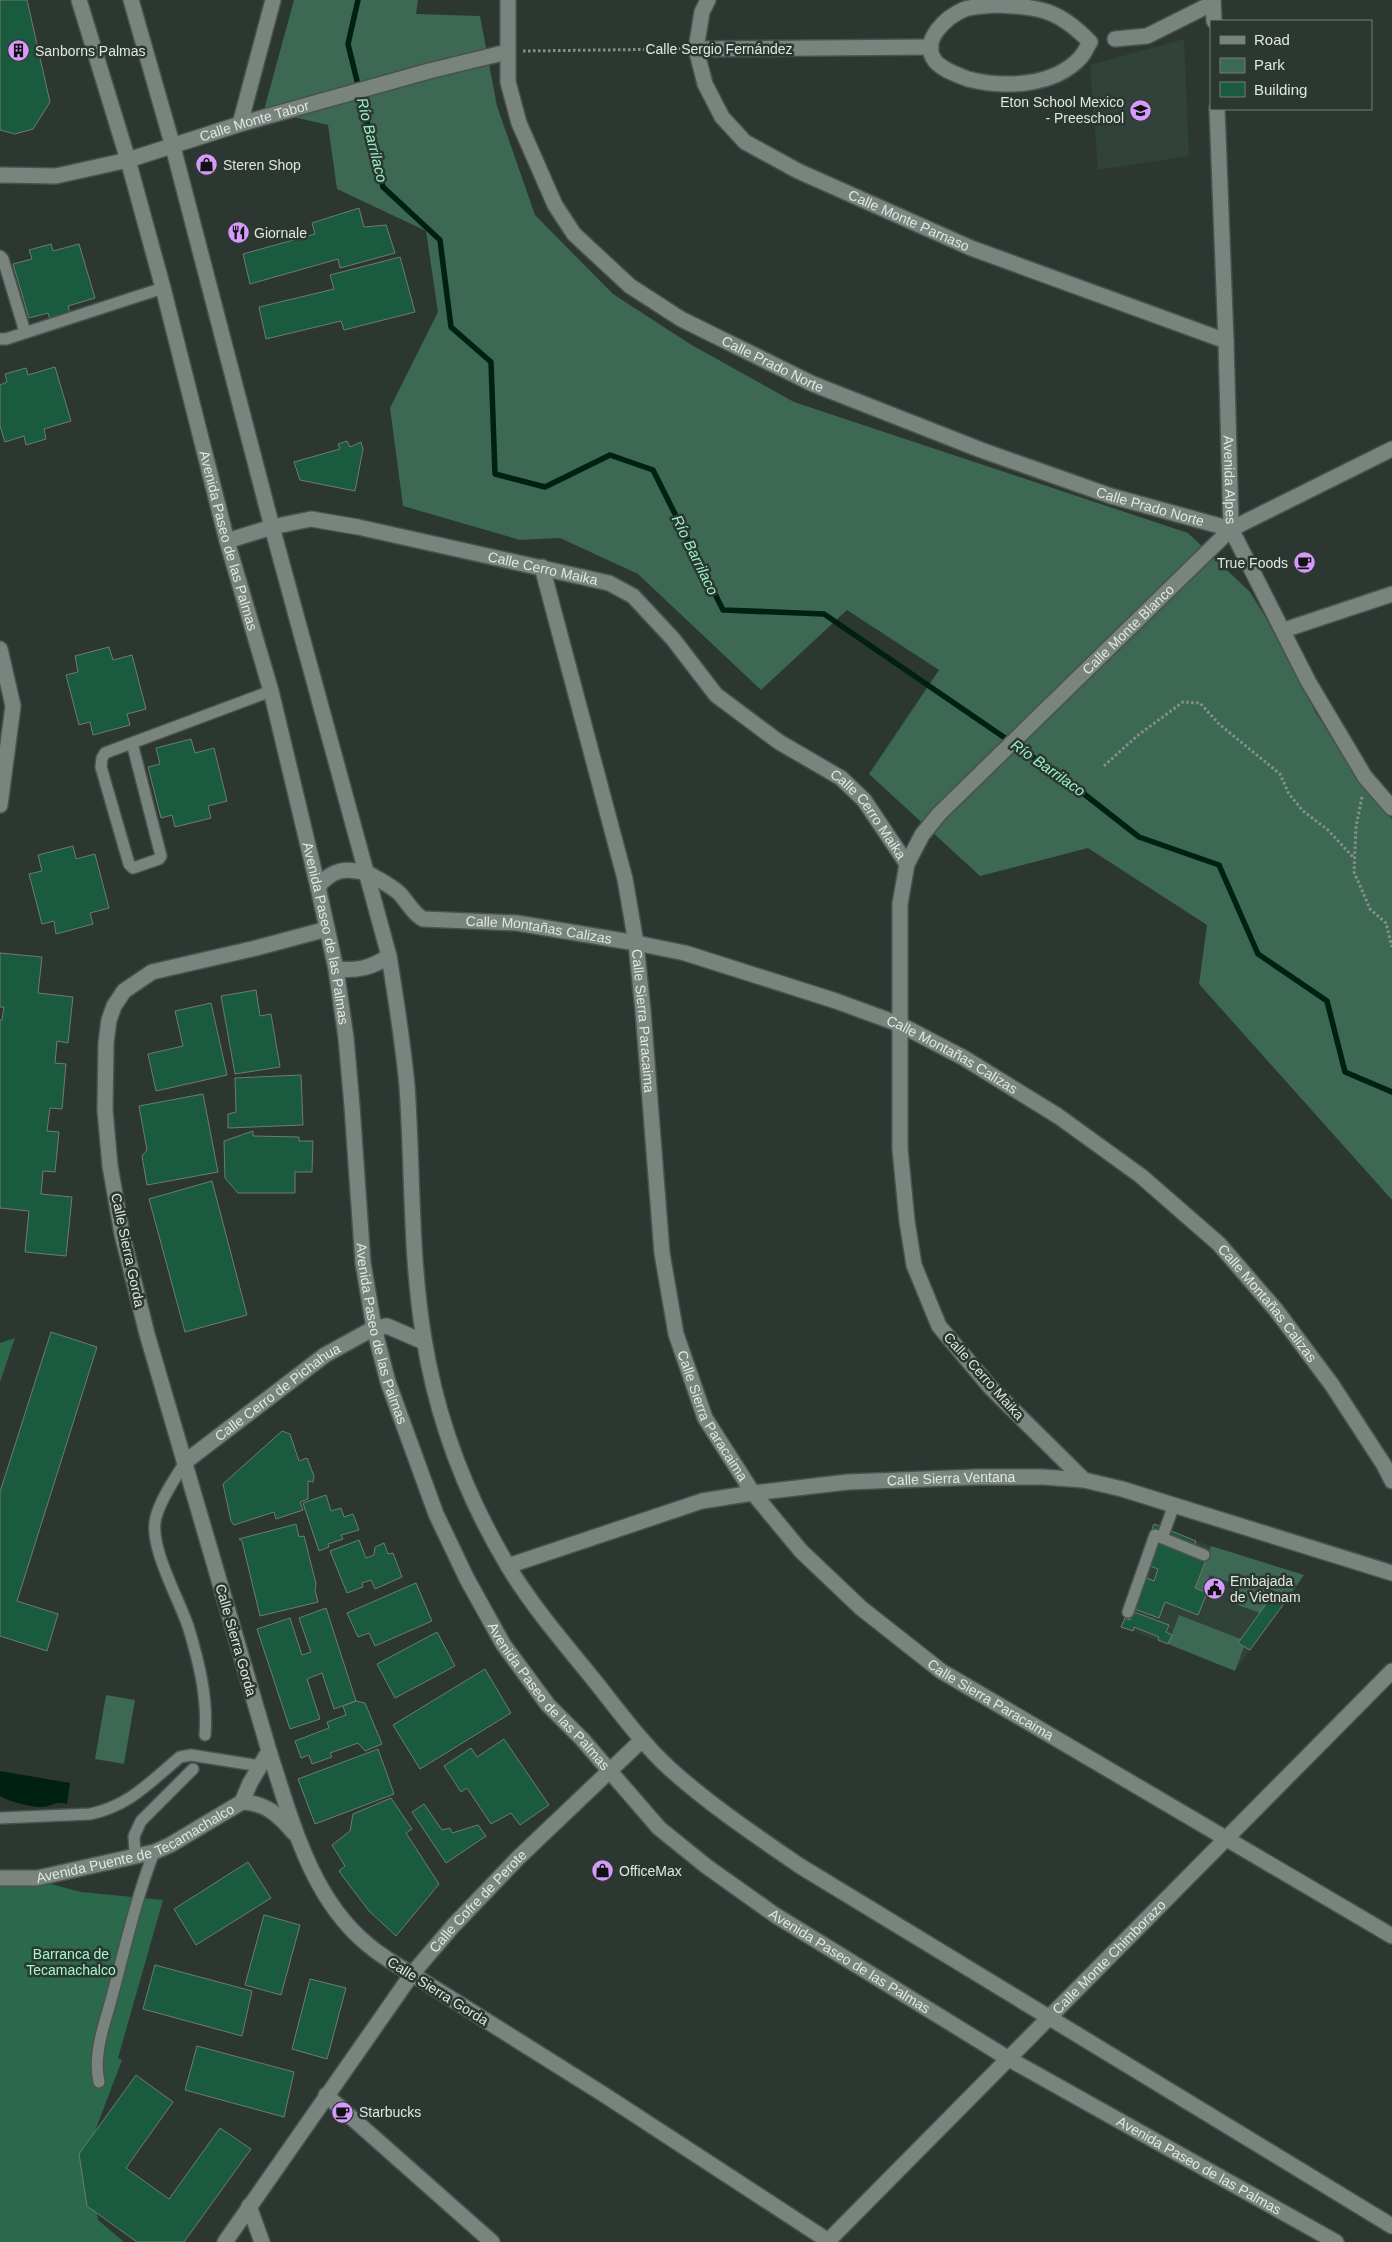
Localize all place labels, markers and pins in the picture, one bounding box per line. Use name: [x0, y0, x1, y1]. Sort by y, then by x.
building icon: Sanborns Palmas: [7, 39, 31, 63]
place label: Sanborns Palmas: [35, 43, 146, 59]
place label: Eton School Mexico - Preeschool: [1000, 94, 1124, 126]
school or university icon: Eton School Mexico - Preeschool: [1128, 98, 1152, 122]
shop icon: Steren Shop: [195, 153, 219, 177]
place label: Steren Shop: [223, 157, 301, 173]
restaurant icon: Giornale: [226, 221, 250, 245]
place label: Giornale: [254, 225, 307, 241]
cafe icon: True Foods: [1292, 551, 1316, 575]
place label: True Foods: [1217, 555, 1288, 571]
place label: Embajada de Vietnam: [1230, 1573, 1301, 1605]
public building icon: Embajada de Vietnam: [1202, 1577, 1226, 1601]
shop icon: OfficeMax: [591, 1859, 615, 1883]
place label: OfficeMax: [619, 1863, 682, 1879]
cafe icon: Starbucks: [331, 2100, 355, 2124]
place label: Starbucks: [359, 2104, 421, 2120]

